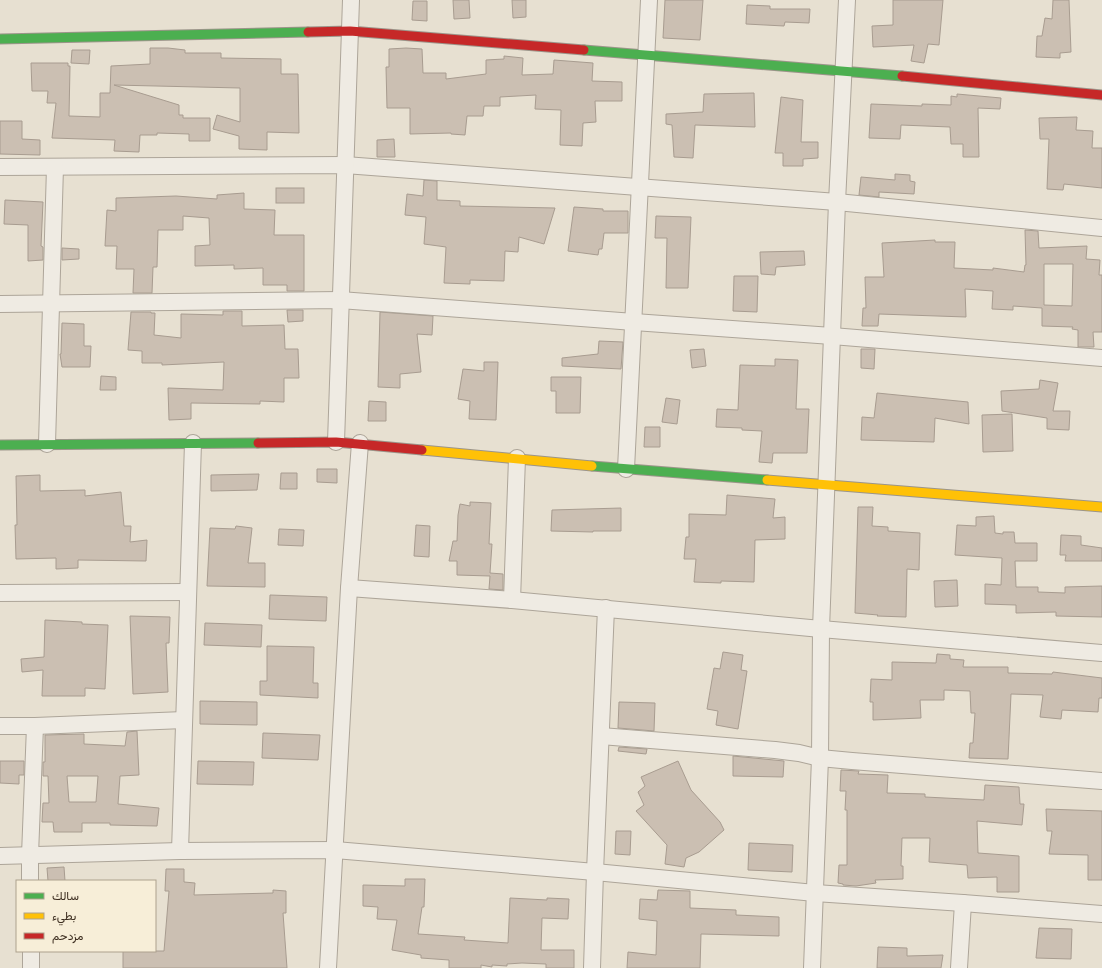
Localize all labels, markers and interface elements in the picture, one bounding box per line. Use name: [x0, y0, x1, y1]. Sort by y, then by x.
legend: [16, 880, 156, 952]
text: سالك: [52, 888, 79, 903]
text: بطيء: [52, 908, 76, 926]
text: مزدحم: [52, 928, 83, 944]

